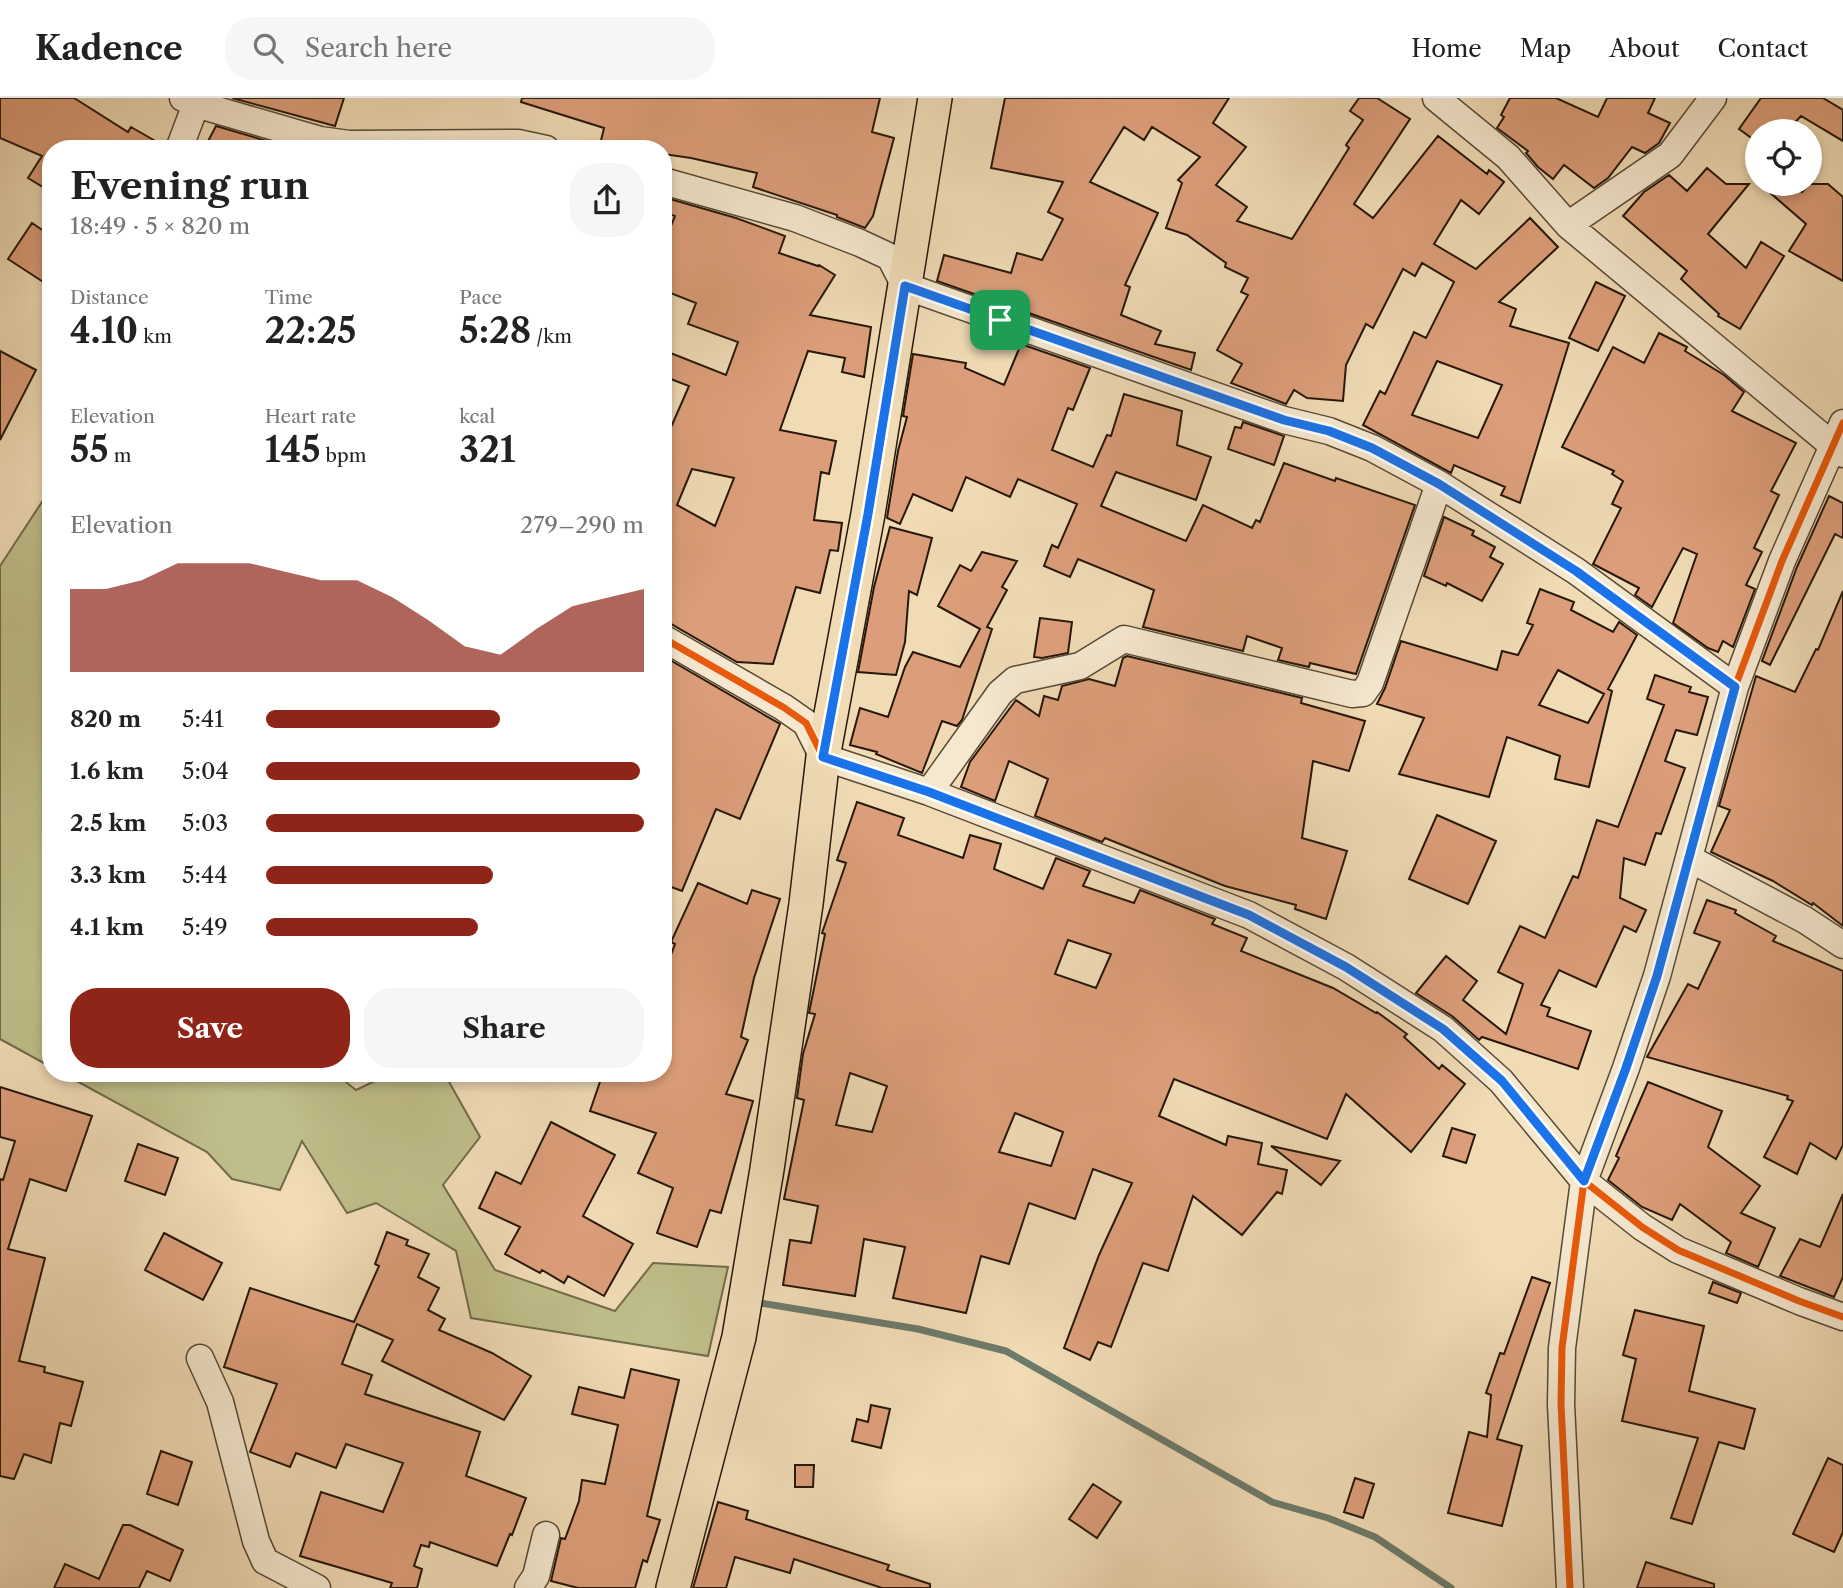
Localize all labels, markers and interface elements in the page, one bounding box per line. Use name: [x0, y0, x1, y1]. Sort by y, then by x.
search box: [225, 17, 715, 80]
text: Kadence: [35, 28, 183, 69]
icon: search: [249, 29, 287, 67]
text: Search here: [305, 32, 452, 64]
text: Home: [1411, 34, 1482, 63]
text: Map: [1520, 34, 1571, 63]
text: About: [1609, 34, 1680, 63]
text: Contact: [1718, 34, 1808, 63]
map controls: [1745, 119, 1822, 196]
button: locate: [1745, 119, 1822, 196]
text: Evening run: [70, 162, 310, 209]
button: share: [570, 163, 644, 237]
text: 18:49 · 5 × 820 m: [70, 212, 250, 240]
text: Distance: [70, 286, 149, 309]
text: Time: [265, 286, 313, 309]
text: Pace: [459, 286, 502, 309]
pin: [970, 290, 1030, 350]
icon: arrive: [981, 301, 1019, 339]
text: 4.10: [70, 309, 138, 352]
text: 22:25: [265, 309, 356, 352]
text: 5:28: [459, 309, 531, 352]
text: km: [138, 325, 172, 348]
text: /km: [531, 325, 572, 348]
text: Elevation: [70, 405, 155, 428]
text: Heart rate: [265, 405, 356, 428]
text: kcal: [459, 405, 495, 428]
text: 55: [70, 428, 109, 471]
text: 145: [265, 428, 320, 471]
text: 321: [459, 428, 516, 471]
text: m: [109, 444, 131, 467]
text: bpm: [320, 444, 366, 467]
text: Elevation: [70, 511, 173, 539]
text: 279–290 m: [520, 511, 644, 539]
text: 820 m: [70, 705, 141, 733]
text: 5:41: [182, 705, 224, 733]
text: 1.6 km: [70, 757, 144, 785]
text: 5:04: [182, 757, 229, 785]
text: 2.5 km: [70, 809, 146, 837]
text: 5:03: [182, 809, 228, 837]
text: 3.3 km: [70, 861, 146, 889]
text: 5:44: [182, 861, 228, 889]
text: 4.1 km: [70, 913, 144, 941]
text: 5:49: [182, 913, 228, 941]
button: Save: [70, 988, 350, 1068]
button: Share: [364, 988, 644, 1068]

